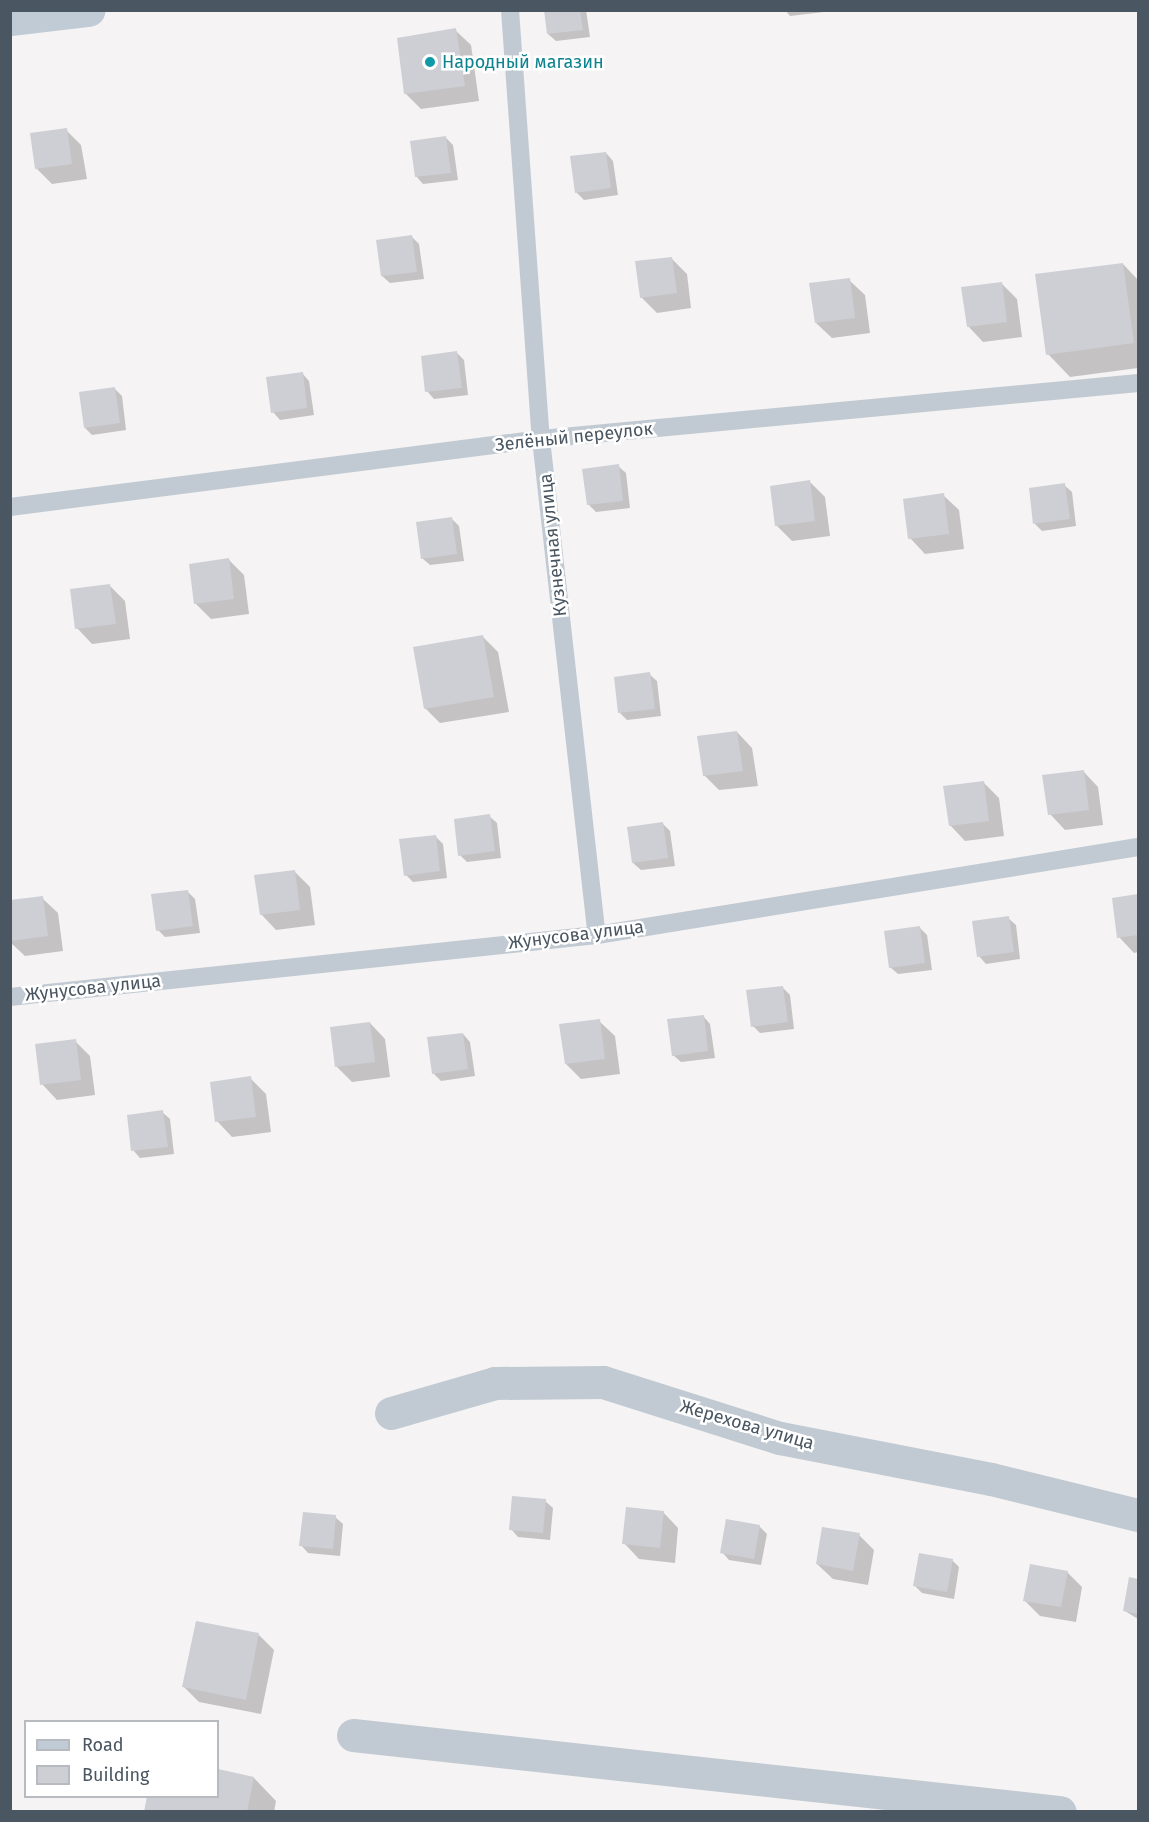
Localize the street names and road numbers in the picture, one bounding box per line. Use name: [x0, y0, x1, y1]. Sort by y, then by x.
street label: Зелёный переулок: [494, 418, 654, 456]
street label: Кузнечная улица: [535, 472, 571, 618]
street label: Жунусова улица: [507, 916, 645, 954]
street label: Жунусова улица: [24, 970, 162, 1006]
street label: Жерехова улица: [677, 1396, 817, 1454]

